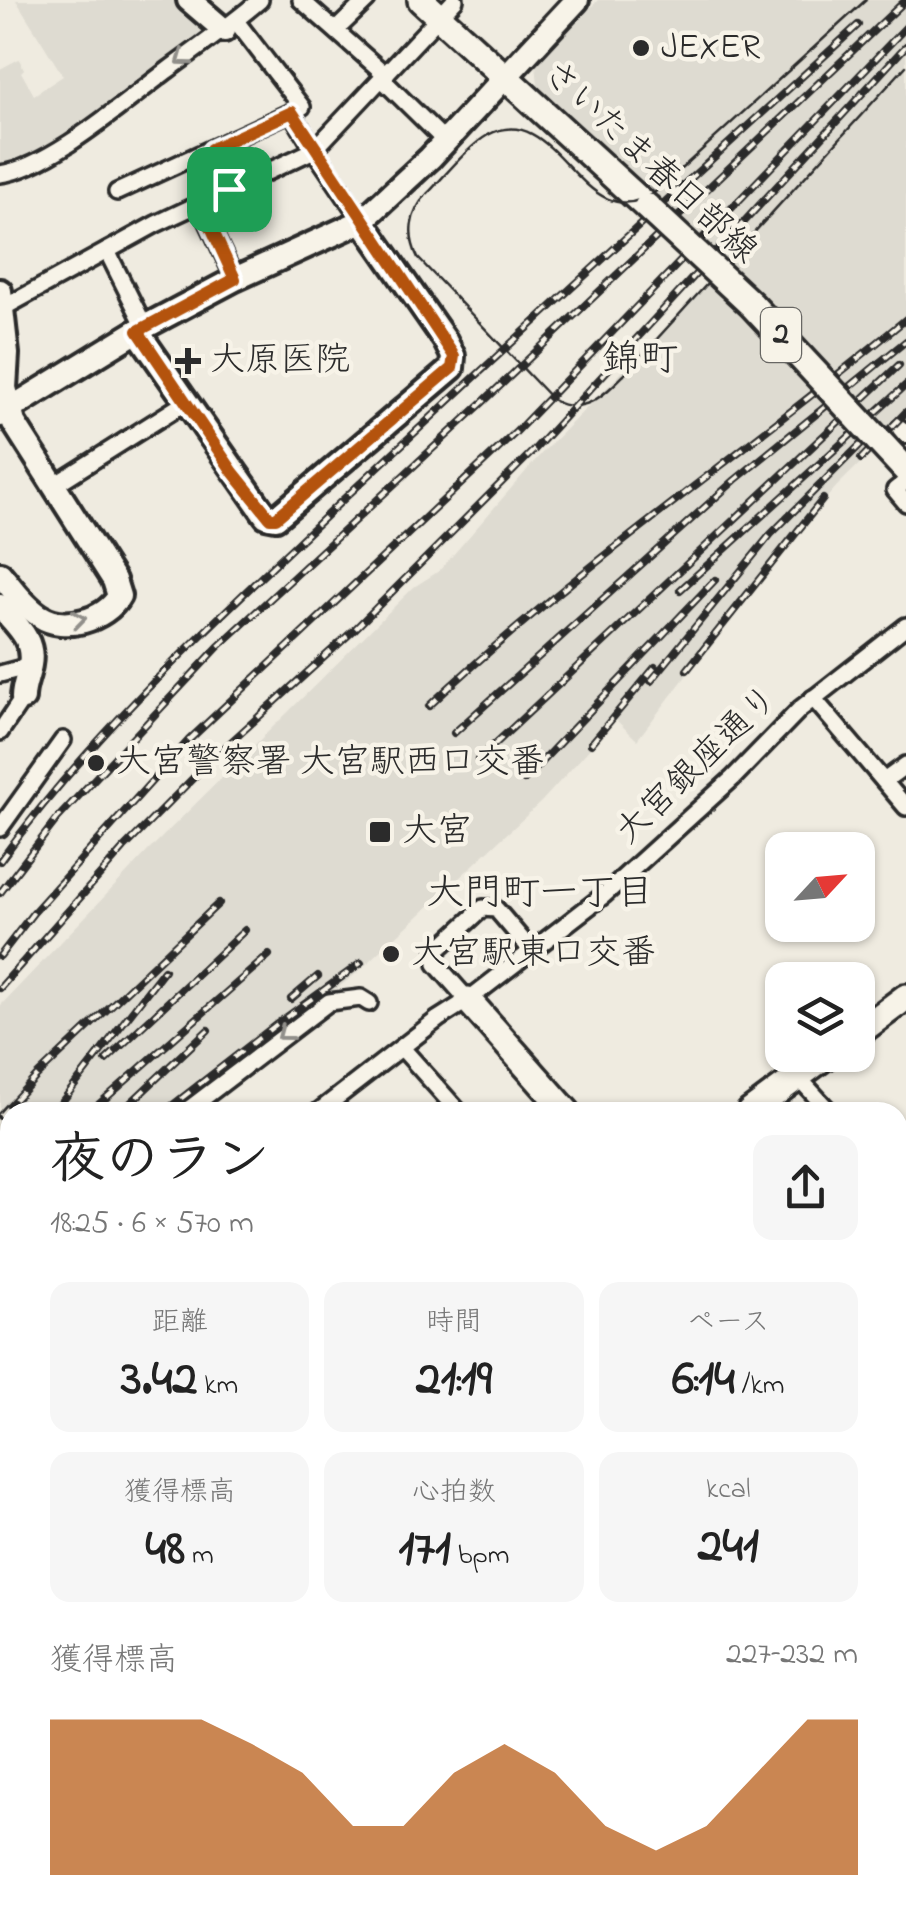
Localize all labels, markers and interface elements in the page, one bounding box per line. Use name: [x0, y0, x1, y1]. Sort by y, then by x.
place label: JEXER: [661, 23, 761, 74]
marker: JEXER: [630, 37, 652, 59]
one-way arrow: [176, 48, 194, 65]
street label: さいたま春日部線: [530, 49, 768, 277]
pin: [187, 147, 272, 232]
icon: arrive: [202, 162, 257, 217]
road number: 2: [761, 308, 801, 362]
district label: 錦町: [602, 333, 678, 389]
place label: 大原医院: [210, 336, 350, 387]
marker: 大原医院: [175, 348, 201, 374]
one-way arrow: [71, 610, 87, 631]
street label: 大宮銀座通り: [605, 675, 791, 857]
place label: 大宮警察署 大宮駅西口交番: [116, 738, 545, 789]
marker: 大宮警察署 大宮駅西口交番: [85, 752, 107, 774]
place label: 大宮: [402, 807, 472, 858]
marker: 大宮: [367, 819, 393, 845]
north arrow: [765, 832, 875, 942]
map controls: [765, 832, 875, 1072]
district label: 大門町一丁目: [426, 867, 654, 923]
place label: 大宮駅東口交番: [411, 929, 656, 980]
marker: 大宮駅東口交番: [380, 943, 402, 965]
button: layers: [765, 962, 875, 1072]
one-way arrow: [277, 1022, 295, 1040]
text: 夜のラン: [50, 1123, 270, 1203]
button: share: [753, 1135, 858, 1240]
text: 18:25 · 6 × 570 m: [50, 1201, 254, 1248]
text: 距離: [152, 1303, 208, 1344]
text: 時間: [426, 1303, 482, 1344]
text: ペース: [687, 1303, 769, 1344]
text: 3.42: [121, 1344, 197, 1417]
text: 21:19: [416, 1344, 492, 1417]
text: 6:14: [672, 1344, 735, 1417]
text: km: [197, 1366, 238, 1407]
text: /km: [735, 1366, 785, 1407]
text: kcal: [706, 1470, 751, 1511]
text: 獲得標高: [124, 1473, 236, 1514]
text: 心拍数: [412, 1473, 496, 1514]
text: 241: [698, 1511, 759, 1584]
text: 48: [146, 1514, 185, 1587]
text: 171: [398, 1514, 451, 1587]
text: m: [185, 1536, 214, 1577]
text: bpm: [451, 1536, 510, 1577]
text: 227–232 m: [726, 1632, 858, 1679]
text: 獲得標高: [50, 1638, 178, 1685]

